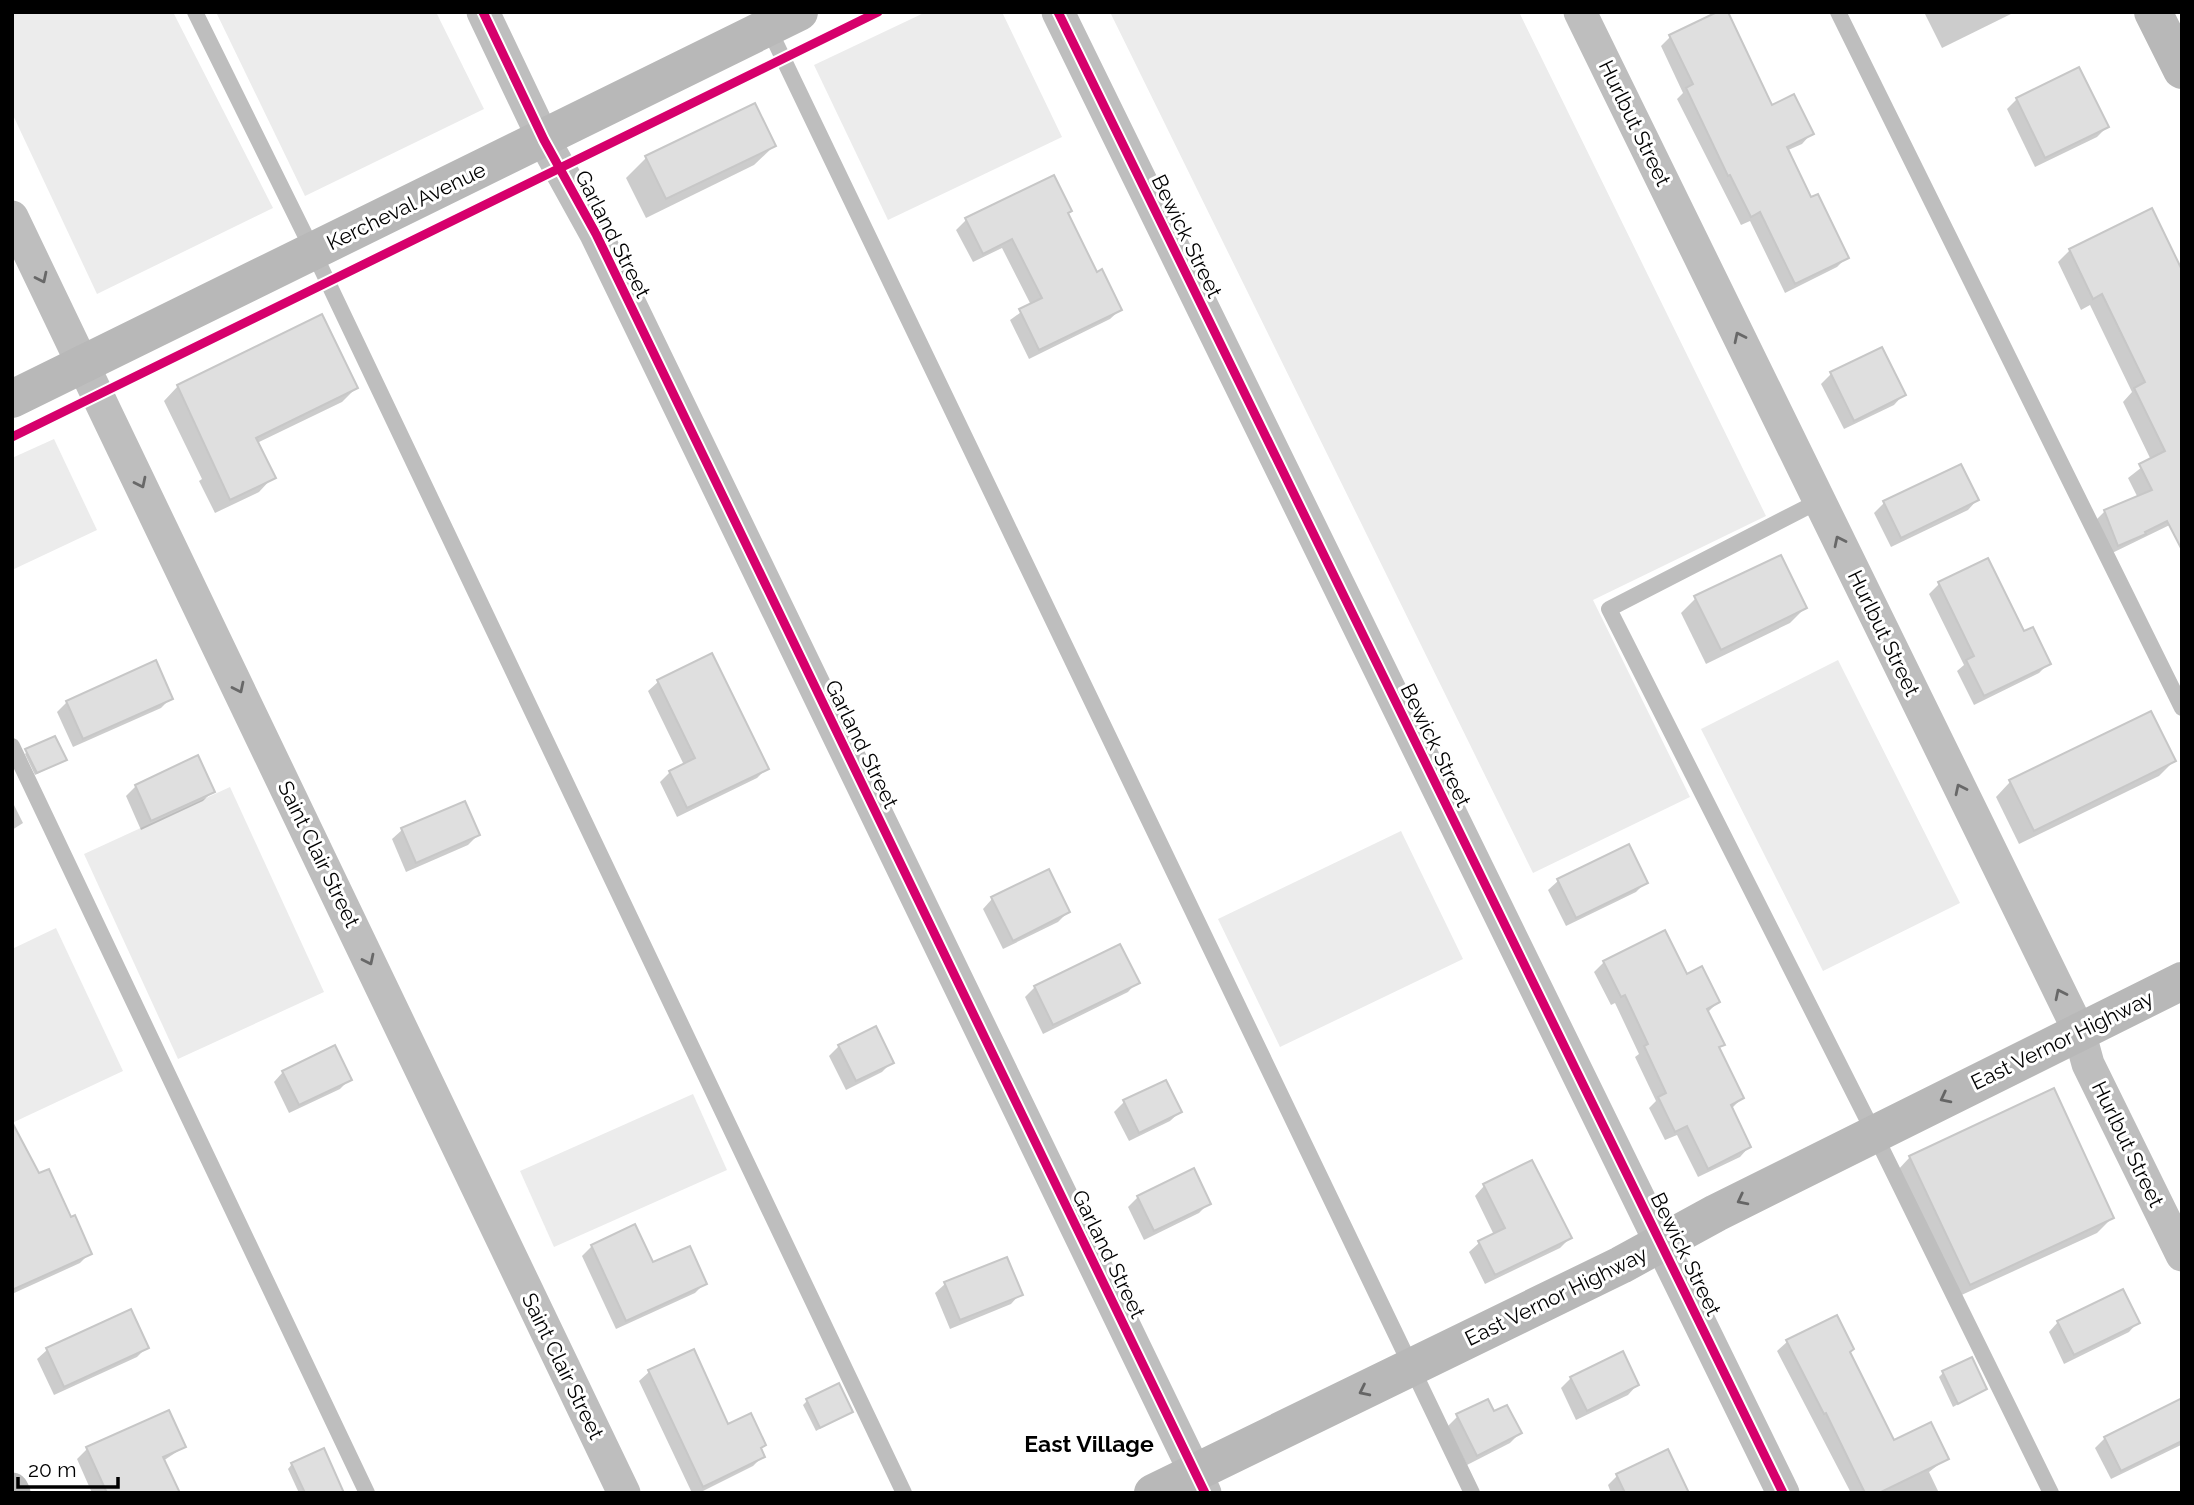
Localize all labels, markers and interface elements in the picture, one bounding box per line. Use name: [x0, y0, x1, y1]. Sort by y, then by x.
street label: Hurlbut Street: [1594, 56, 1676, 190]
street label: Kercheval Avenue: [322, 157, 490, 255]
street label: Garland Street: [570, 166, 656, 302]
street label: Bewick Street: [1146, 170, 1228, 302]
one-way arrow: [34, 271, 48, 283]
one-way arrow: [1733, 332, 1747, 344]
one-way arrow: [132, 476, 146, 488]
one-way arrow: [1833, 536, 1847, 548]
street label: Hurlbut Street: [1843, 566, 1925, 700]
street label: Garland Street: [820, 676, 904, 812]
street label: Bewick Street: [1395, 679, 1477, 811]
one-way arrow: [231, 681, 245, 693]
street label: Saint Clair Street: [273, 777, 365, 931]
one-way arrow: [1955, 784, 1969, 796]
one-way arrow: [361, 953, 375, 965]
street label: East Vernor Highway: [1967, 985, 2157, 1095]
one-way arrow: [2055, 989, 2069, 1001]
street label: Hurlbut Street: [2087, 1077, 2169, 1211]
one-way arrow: [1940, 1089, 1952, 1103]
street label: Garland Street: [1067, 1186, 1151, 1322]
street label: Bewick Street: [1645, 1188, 1727, 1320]
one-way arrow: [1737, 1191, 1749, 1205]
street label: East Vernor Highway: [1461, 1241, 1651, 1351]
street label: Saint Clair Street: [517, 1289, 609, 1443]
one-way arrow: [1359, 1382, 1371, 1396]
district label: East Village: [1024, 1430, 1154, 1457]
scale bar: [18, 1446, 117, 1490]
text: 20 m: [28, 1457, 76, 1482]

